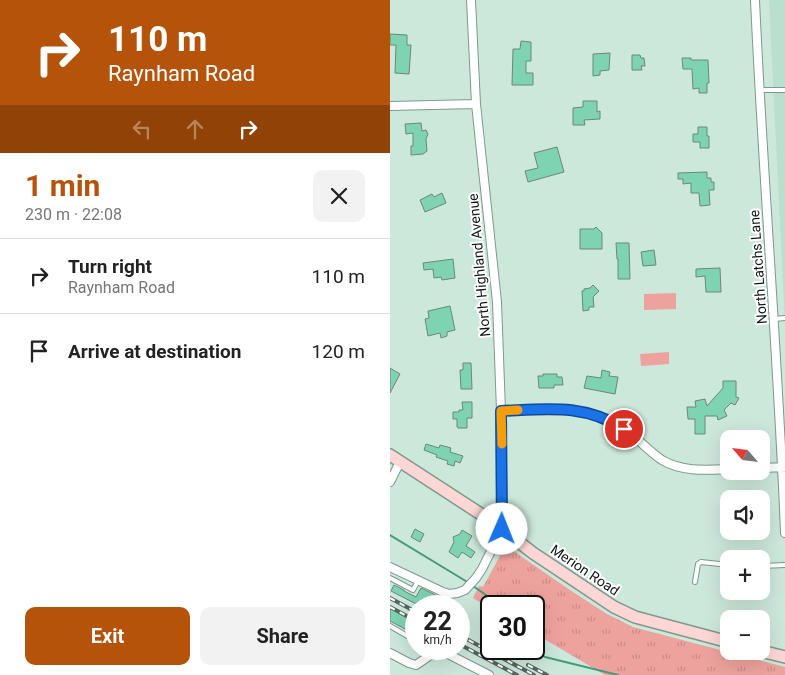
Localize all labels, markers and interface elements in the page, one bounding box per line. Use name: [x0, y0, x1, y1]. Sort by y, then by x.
text: 110 m: [108, 19, 207, 60]
icon: right: [25, 20, 90, 85]
text: Raynham Road: [108, 61, 255, 86]
icon: left: [128, 115, 156, 143]
icon: ahead: [181, 115, 209, 143]
icon: right: [234, 115, 262, 143]
text: 1 min: [25, 168, 100, 203]
button: close: [313, 170, 365, 222]
street label: North Highland Avenue: [465, 193, 493, 337]
text: 230 m · 22:08: [25, 205, 122, 224]
street label: North Latchs Lane: [746, 209, 770, 325]
text: Turn right: [68, 255, 152, 278]
icon: right: [25, 262, 53, 290]
text: 110 m: [312, 265, 365, 288]
text: Raynham Road: [68, 278, 175, 297]
icon: arrive: [25, 337, 53, 365]
text: Arrive at destination: [68, 340, 241, 363]
text: 120 m: [312, 340, 365, 363]
pin: [603, 408, 645, 450]
icon: arrive: [610, 415, 638, 443]
north arrow: [720, 430, 770, 480]
map controls: [720, 430, 770, 660]
button: sound: [720, 490, 770, 540]
position arrow: [475, 502, 527, 554]
street label: Merion Road: [548, 541, 622, 599]
button: +: [720, 550, 770, 600]
speed limit sign: 30: [480, 595, 545, 660]
button: Exit: [25, 607, 190, 665]
button: Share: [200, 607, 365, 665]
text: 22: [423, 607, 452, 636]
button: −: [720, 610, 770, 660]
text: km/h: [423, 633, 452, 647]

